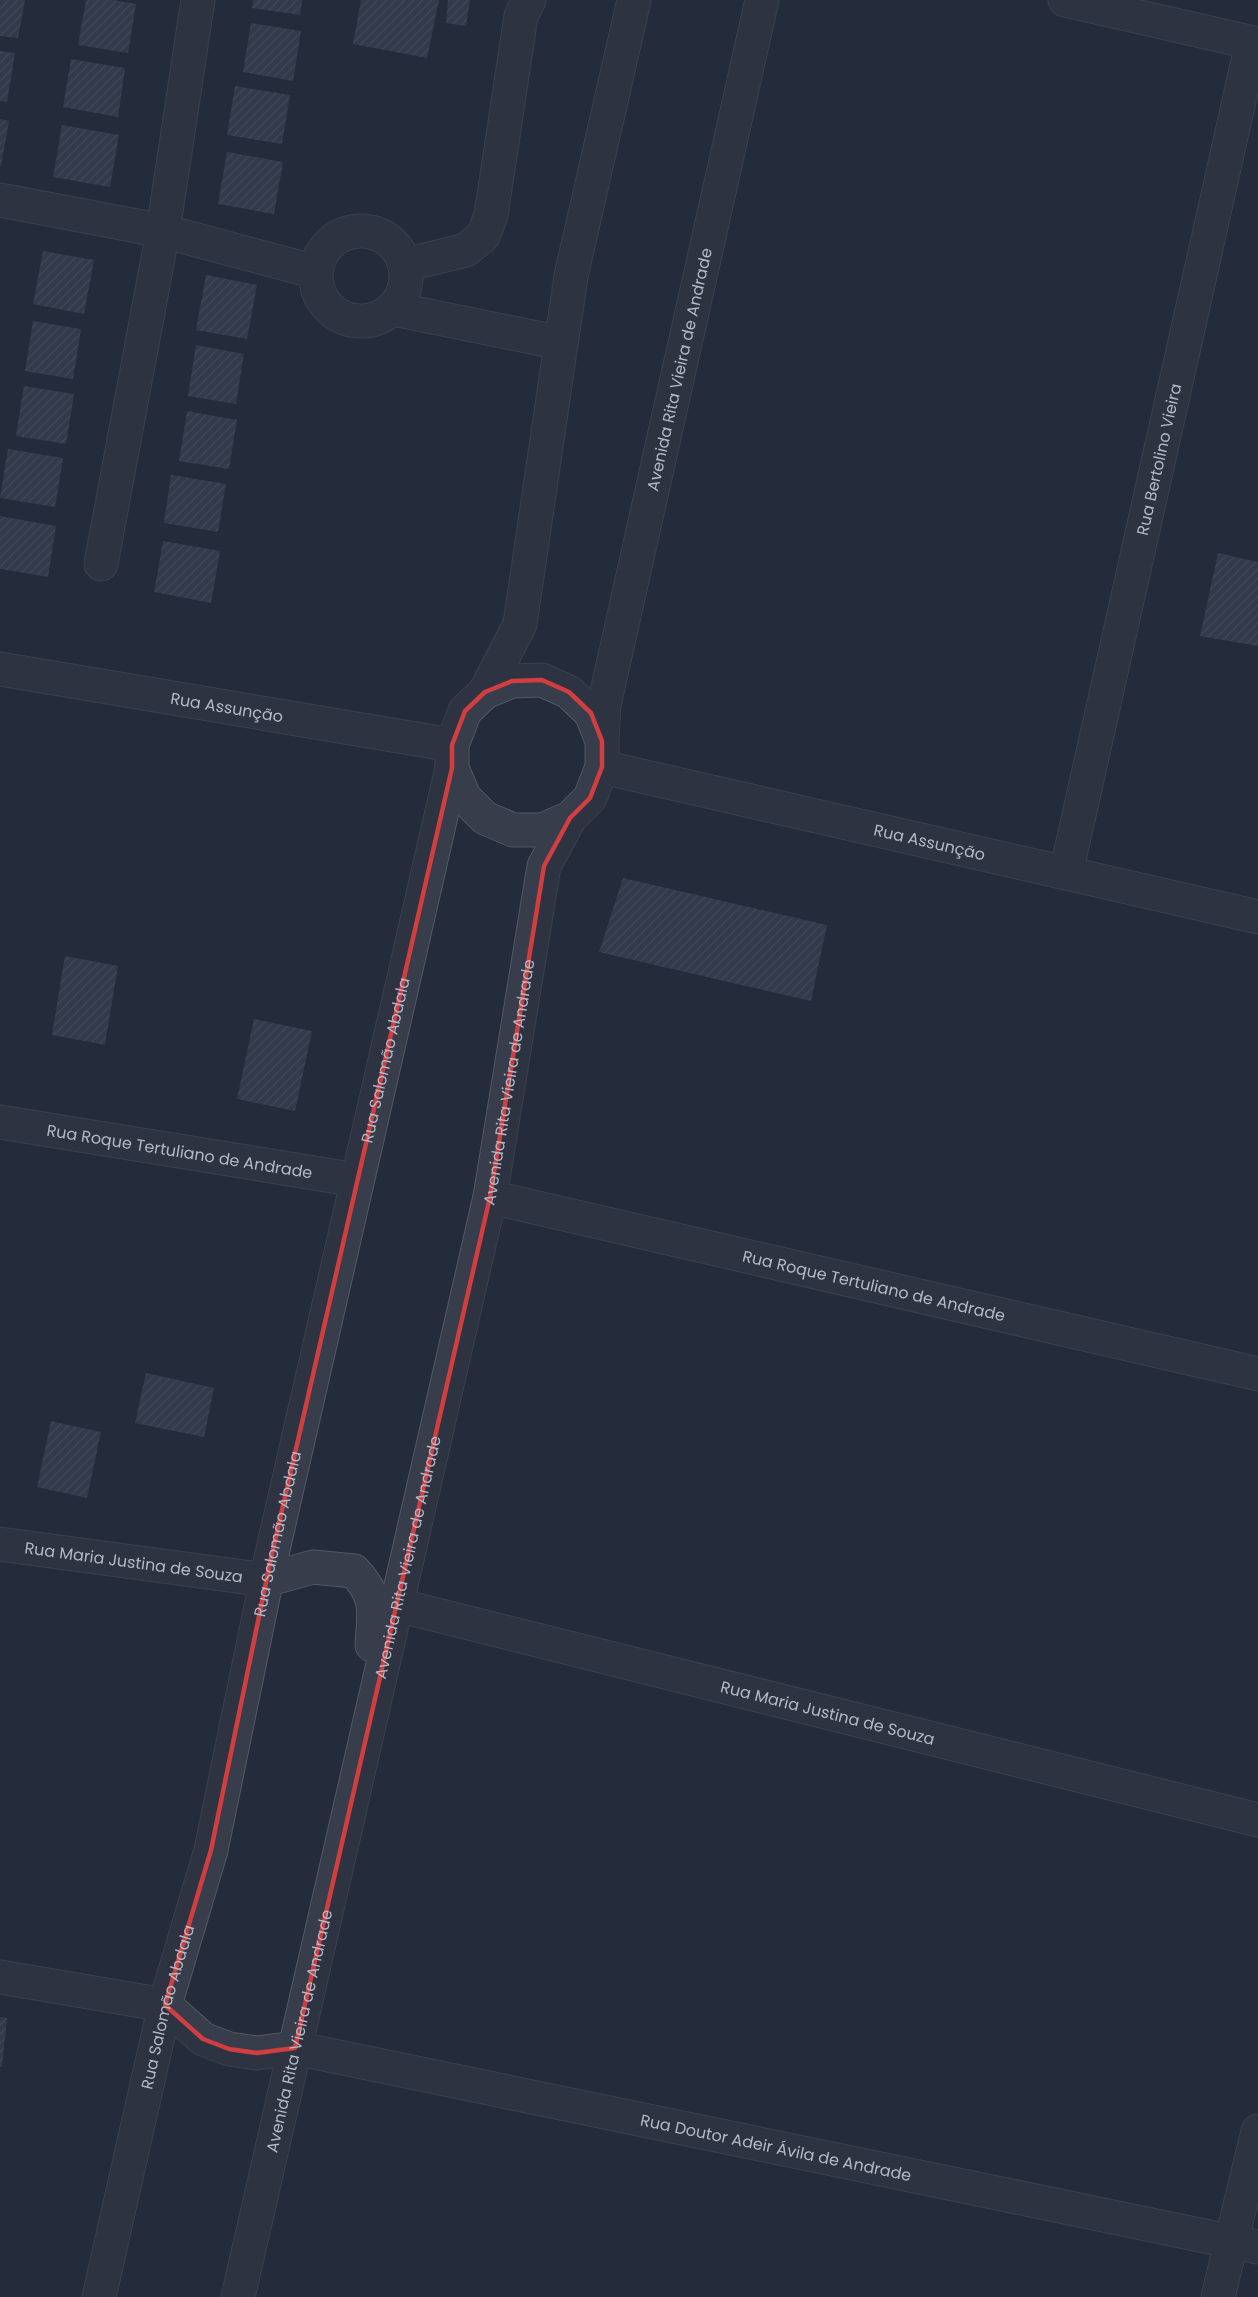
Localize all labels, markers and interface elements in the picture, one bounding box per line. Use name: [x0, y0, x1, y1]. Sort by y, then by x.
street label: Avenida Rita Vieira de Andrade: [641, 246, 718, 493]
street label: Rua Bertolino Vieira: [1131, 381, 1187, 537]
street label: Rua Assunção: [169, 687, 285, 728]
street label: Rua Assunção: [871, 818, 988, 866]
street label: Avenida Rita Vieira de Andrade: [478, 957, 541, 1207]
street label: Rua Salomão Abdala: [355, 975, 416, 1145]
street label: Rua Roque Tertuliano de Andrade: [45, 1119, 314, 1185]
street label: Rua Roque Tertuliano de Andrade: [740, 1245, 1008, 1327]
street label: Avenida Rita Vieira de Andrade: [369, 1433, 447, 1681]
street label: Rua Salomão Abdala: [248, 1449, 307, 1619]
street label: Rua Maria Justina de Souza: [23, 1536, 244, 1589]
street label: Rua Maria Justina de Souza: [718, 1675, 937, 1751]
street label: Avenida Rita Vieira de Andrade: [260, 1907, 338, 2155]
street label: Rua Salomão Abdala: [135, 1922, 200, 2092]
street label: Rua Doutor Adeir Ávila de Andrade: [638, 2109, 914, 2187]

